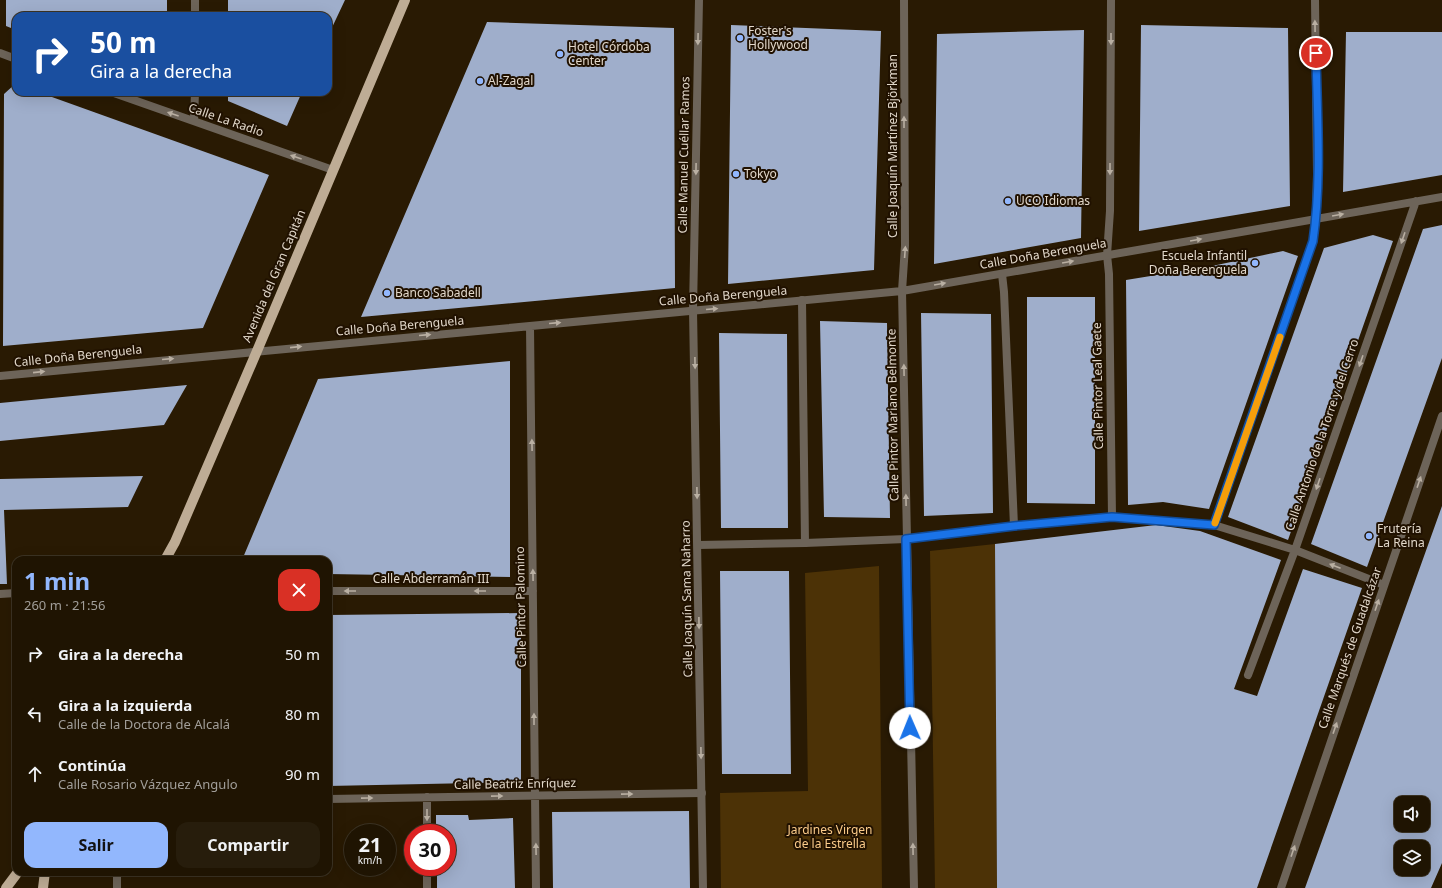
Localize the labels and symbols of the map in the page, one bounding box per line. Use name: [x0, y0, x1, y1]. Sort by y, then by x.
one-way arrow: [1312, 19, 1318, 32]
place label: Foster's Hollywood: [748, 22, 808, 53]
one-way arrow: [695, 33, 701, 46]
marker: Foster's Hollywood: [735, 33, 745, 43]
one-way arrow: [1108, 33, 1114, 46]
pin: [1299, 36, 1333, 70]
place label: Hotel Córdoba Center: [568, 38, 650, 69]
marker: Hotel Córdoba Center: [555, 49, 565, 59]
street label: Calle Joaquín Martínez Björkman: [884, 54, 901, 238]
place label: Al-Zagal: [488, 72, 533, 89]
marker: Al-Zagal: [475, 76, 485, 86]
street label: Calle Manuel Cuéllar Ramos: [674, 76, 693, 234]
street label: Calle La Radio: [186, 99, 266, 140]
one-way arrow: [167, 111, 179, 117]
one-way arrow: [901, 116, 908, 128]
one-way arrow: [289, 154, 301, 160]
one-way arrow: [693, 163, 699, 176]
one-way arrow: [1107, 163, 1113, 176]
place label: Tokyo: [744, 165, 777, 182]
marker: Tokyo: [731, 169, 741, 179]
place label: UCO Idiomas: [1016, 192, 1090, 209]
marker: UCO Idiomas: [1003, 196, 1013, 206]
street label: Avenida del Gran Capitán: [238, 207, 309, 345]
one-way arrow: [1332, 212, 1344, 218]
one-way arrow: [1400, 232, 1406, 244]
street label: Calle Doña Berenguela: [978, 234, 1108, 273]
one-way arrow: [1190, 236, 1203, 242]
one-way arrow: [901, 246, 908, 258]
place label: Escuela Infantil Doña Berenguela: [1149, 247, 1247, 278]
marker: Escuela Infantil Doña Berenguela: [1250, 258, 1260, 268]
one-way arrow: [1062, 259, 1075, 265]
street label: Calle Doña Berenguela: [658, 281, 788, 310]
one-way arrow: [934, 281, 946, 287]
place label: Banco Sabadell: [395, 284, 481, 301]
marker: Banco Sabadell: [382, 288, 392, 298]
one-way arrow: [706, 305, 718, 312]
street label: Calle Doña Berenguela: [335, 311, 465, 340]
one-way arrow: [549, 320, 561, 327]
street label: Calle Pintor Leal Gaete: [1088, 322, 1107, 450]
street label: Calle Pintor Mariano Belmonte: [882, 328, 903, 501]
one-way arrow: [419, 332, 431, 339]
street label: Calle Antonio de la Torre y del Cerro: [1281, 337, 1362, 533]
street label: Calle Doña Berenguela: [13, 340, 143, 371]
one-way arrow: [290, 344, 302, 350]
one-way arrow: [1357, 355, 1363, 367]
one-way arrow: [162, 356, 174, 363]
one-way arrow: [692, 357, 698, 370]
one-way arrow: [901, 363, 907, 376]
one-way arrow: [33, 368, 45, 375]
one-way arrow: [529, 438, 535, 451]
one-way arrow: [1417, 476, 1423, 488]
one-way arrow: [1315, 478, 1321, 490]
one-way arrow: [694, 487, 700, 500]
one-way arrow: [903, 493, 909, 506]
street label: Calle Joaquín Sama Naharro: [677, 520, 696, 678]
place label: Frutería La Reina: [1377, 520, 1425, 551]
marker: Frutería La Reina: [1364, 531, 1374, 541]
street label: Calle Pintor Palomino: [511, 546, 530, 668]
one-way arrow: [1328, 562, 1340, 568]
street label: Calle Marqués de Guadalcázar: [1314, 564, 1385, 731]
one-way arrow: [530, 568, 536, 581]
street label: Calle Abderramán III: [373, 570, 489, 587]
one-way arrow: [343, 588, 356, 594]
one-way arrow: [473, 588, 486, 594]
one-way arrow: [1375, 599, 1381, 611]
one-way arrow: [696, 617, 702, 630]
position arrow: [889, 707, 931, 749]
one-way arrow: [531, 712, 537, 725]
one-way arrow: [1333, 722, 1339, 734]
one-way arrow: [698, 747, 704, 760]
street label: Calle Beatriz Enríquez: [454, 774, 577, 793]
one-way arrow: [621, 791, 634, 797]
one-way arrow: [491, 793, 504, 799]
one-way arrow: [361, 795, 373, 802]
one-way arrow: [424, 809, 430, 822]
park label: Jardines Virgen de la Estrella: [787, 821, 872, 852]
speed limit sign: 30: [404, 824, 456, 876]
one-way arrow: [533, 842, 539, 855]
one-way arrow: [910, 842, 916, 855]
one-way arrow: [1290, 845, 1296, 857]

